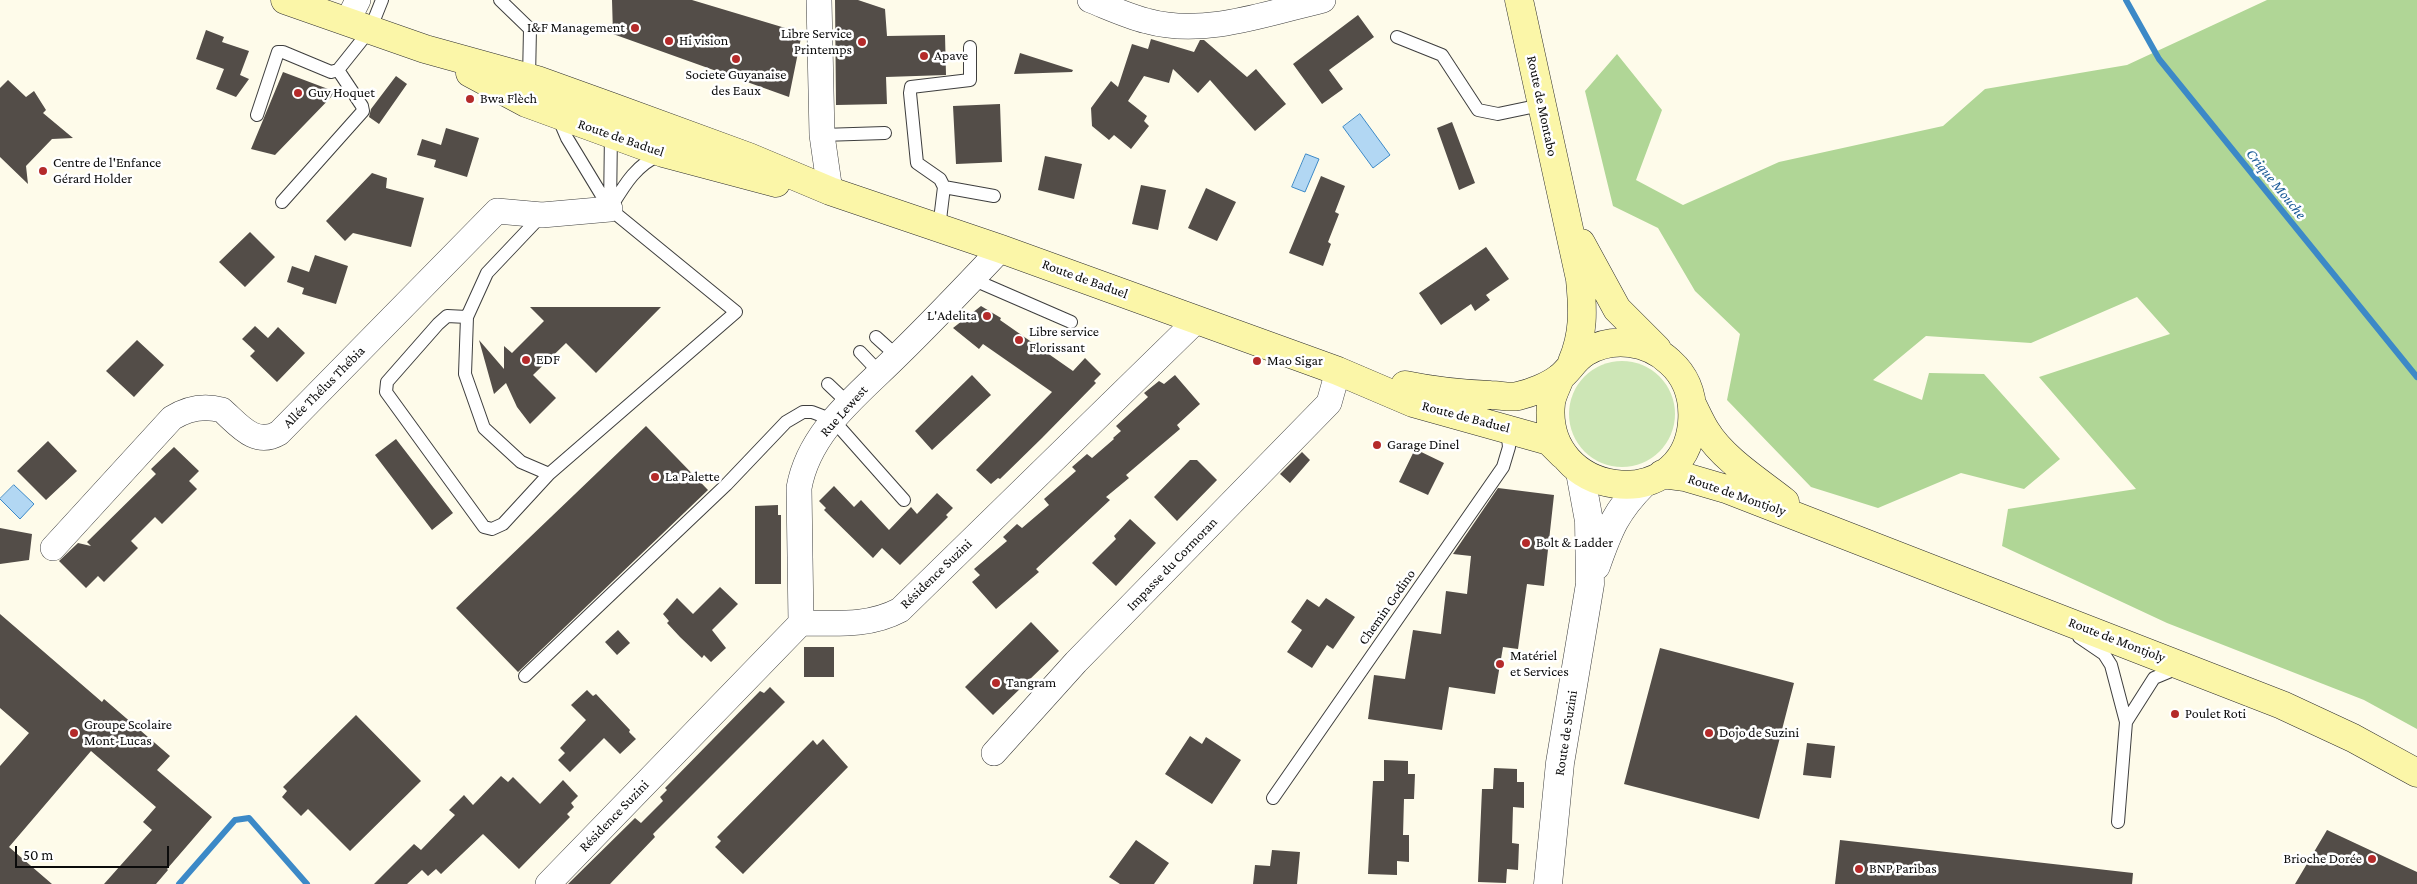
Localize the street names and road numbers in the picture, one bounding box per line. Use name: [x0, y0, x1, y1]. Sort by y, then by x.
street label: Route de Montabo: [1523, 54, 1561, 158]
street label: Route de Baduel: [576, 115, 666, 161]
street label: Route de Baduel: [1040, 256, 1130, 302]
street label: Allée Thélus Thébia: [279, 342, 369, 432]
street label: Rue Lewest: [817, 382, 871, 440]
street label: Route de Baduel: [1420, 397, 1512, 437]
street label: Route de Montjoly: [1686, 470, 1788, 520]
street label: Impasse du Cormoran: [1123, 514, 1221, 614]
street label: Résidence Suzini: [897, 536, 975, 612]
street label: Chemin Godino: [1355, 566, 1419, 648]
street label: Route de Montjoly: [2066, 614, 2168, 666]
street label: Route de Suzini: [1551, 689, 1581, 777]
street label: Résidence Suzini: [576, 777, 652, 855]

